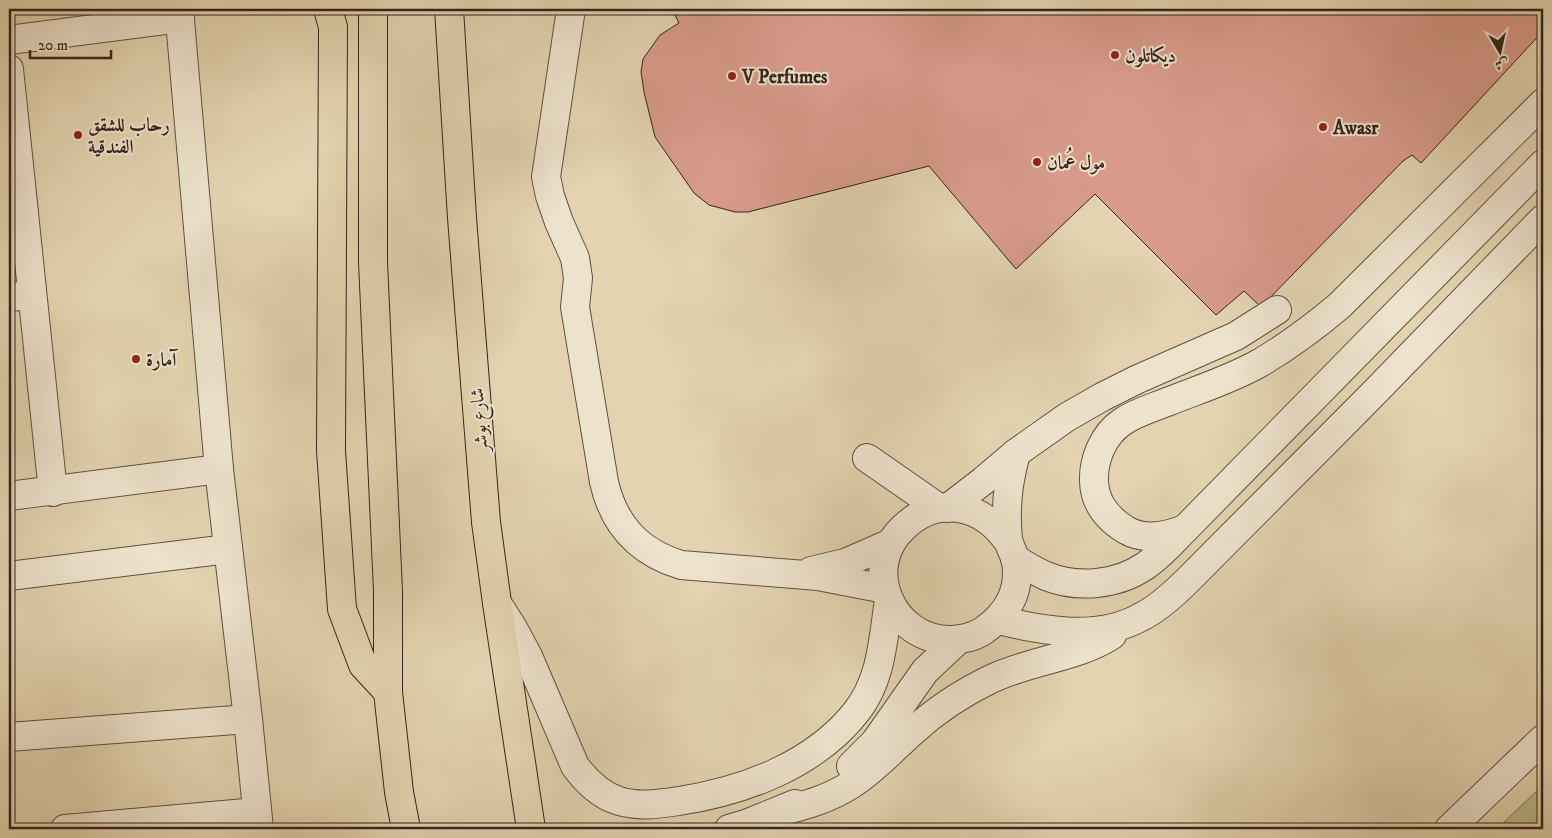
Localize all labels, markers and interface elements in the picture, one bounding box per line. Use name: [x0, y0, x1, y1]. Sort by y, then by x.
scale bar: [30, 28, 111, 60]
north arrow: [1474, 28, 1524, 78]
text: 20 m: [38, 36, 68, 55]
place label: ديكاتلون: [1125, 45, 1176, 68]
marker: ديكاتلون: [1109, 49, 1121, 61]
text: ش: [1494, 54, 1510, 74]
place label: V Perfumes: [741, 66, 828, 89]
marker: V Perfumes: [726, 70, 738, 82]
place label: رحاب للشقق الفندقية: [88, 114, 170, 159]
place label: Awasr: [1332, 117, 1379, 140]
marker: Awasr: [1317, 121, 1329, 133]
marker: رحاب للشقق الفندقية: [72, 129, 84, 141]
place label: مول عُمان: [1047, 147, 1105, 175]
marker: مول عُمان: [1031, 156, 1043, 168]
place label: آمارة: [146, 348, 179, 372]
marker: آمارة: [130, 353, 142, 365]
street label: شارع بوشر: [466, 387, 496, 455]

